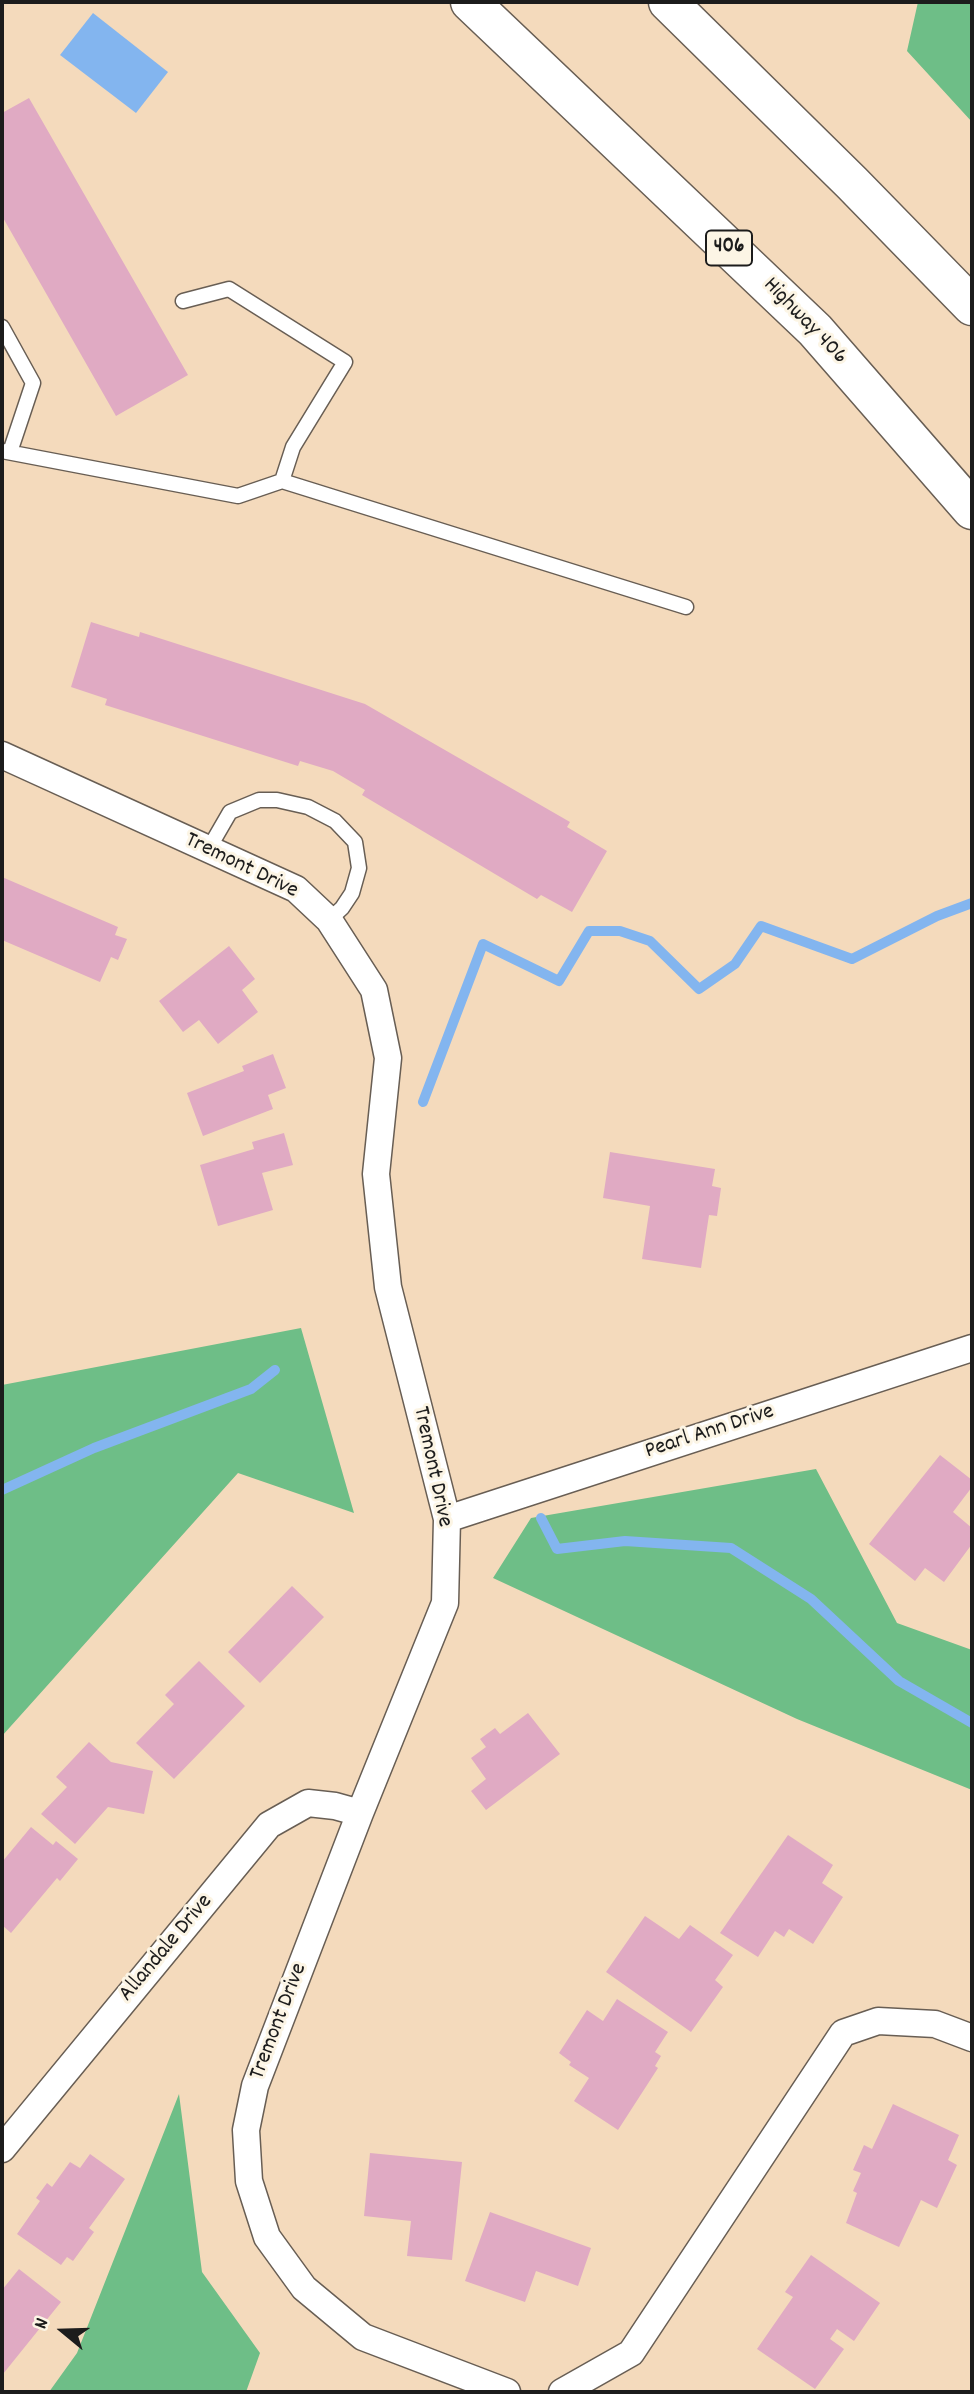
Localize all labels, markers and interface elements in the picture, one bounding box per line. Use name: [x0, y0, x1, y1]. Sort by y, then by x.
road number: 406: [706, 230, 752, 266]
street label: Highway 406: [756, 273, 852, 371]
street label: Tremont Drive: [180, 828, 302, 906]
street label: Pearl Ann Drive: [642, 1399, 778, 1467]
street label: Tremont Drive: [405, 1404, 457, 1530]
street label: Allandale Drive: [114, 1890, 220, 2008]
street label: Tremont Drive: [245, 1960, 315, 2084]
north arrow: [28, 2296, 98, 2366]
text: N: [28, 2315, 57, 2333]

